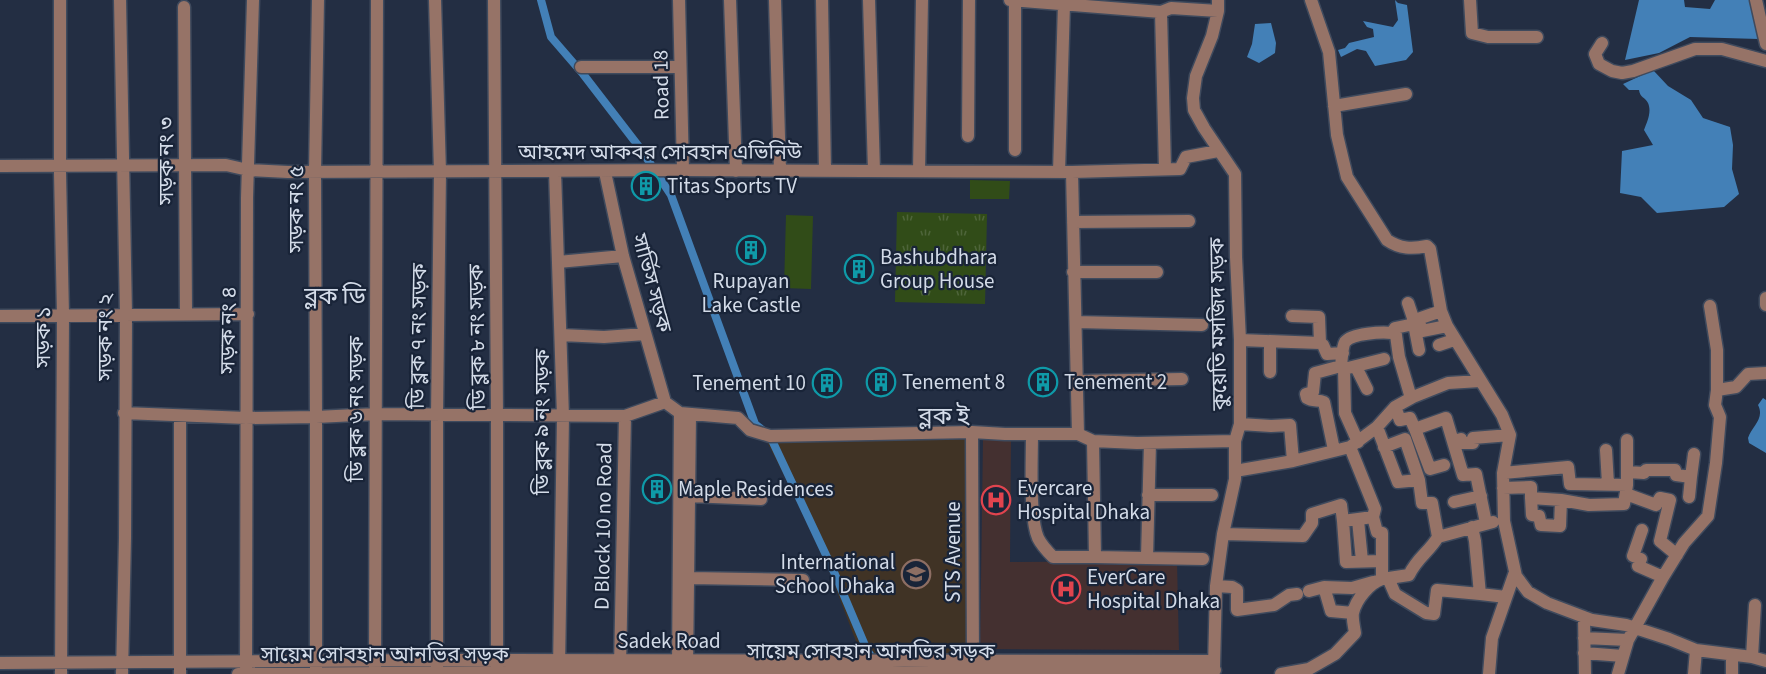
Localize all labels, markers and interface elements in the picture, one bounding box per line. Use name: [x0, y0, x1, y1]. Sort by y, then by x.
street label: Road 18: [645, 50, 677, 120]
street label: সড়ক নং ৩: [151, 117, 181, 206]
street label: আহমেদ আকবর সোবহান এভিনিউ: [517, 137, 803, 167]
street label: সড়ক নং ৫: [281, 165, 311, 254]
building icon: Titas Sports TV: [630, 170, 662, 202]
place label: Titas Sports TV: [667, 171, 797, 201]
street label: সার্ভিস সড়ক: [624, 229, 680, 337]
building icon: Rupayan Lake Castle: [735, 234, 767, 266]
street label: কুয়েতি মসজিদ সড়ক: [1201, 236, 1235, 412]
place label: Bashubdhara Group House: [880, 242, 997, 296]
building icon: Bashubdhara Group House: [843, 253, 875, 285]
street label: ডি ব্লক ৭ নং সড়ক: [402, 262, 434, 410]
street label: ডি ব্লক ৮ নং সড়ক: [461, 263, 493, 411]
place label: Rupayan Lake Castle: [701, 266, 801, 320]
district label: ব্লক ডি: [303, 279, 367, 314]
street label: সড়ক নং ৪: [212, 286, 244, 375]
street label: সড়ক নং ২: [90, 293, 120, 382]
street label: সড়ক ১: [28, 306, 58, 369]
street label: ডি ব্লক ৬ নং সড়ক: [341, 335, 371, 483]
street label: ডি ব্লক ৯ নং সড়ক: [527, 348, 557, 496]
building icon: Tenement 8: [865, 366, 897, 398]
building icon: Tenement 2: [1027, 366, 1059, 398]
building icon: Tenement 10: [811, 367, 843, 399]
place label: Tenement 8: [902, 367, 1005, 397]
place label: Tenement 2: [1064, 367, 1167, 397]
place label: Tenement 10: [692, 368, 806, 398]
district label: ব্লক ই: [917, 399, 971, 434]
street label: D Block 10 no Road: [587, 442, 619, 610]
building icon: Maple Residences: [641, 473, 673, 505]
place label: Evercare Hospital Dhaka: [1017, 473, 1150, 527]
place label: Maple Residences: [678, 474, 834, 504]
hospital icon: Evercare Hospital Dhaka: [980, 484, 1012, 516]
street label: STS Avenue: [938, 501, 968, 603]
place label: International School Dhaka: [775, 547, 895, 601]
school or university icon: International School Dhaka: [900, 558, 932, 590]
place label: EverCare Hospital Dhaka: [1087, 562, 1220, 616]
hospital icon: EverCare Hospital Dhaka: [1050, 573, 1082, 605]
street label: Sadek Road: [617, 626, 721, 656]
street label: সায়েম সোবহান আনভির সড়ক: [746, 636, 996, 666]
street label: সায়েম সোবহান আনভির সড়ক: [260, 639, 510, 669]

